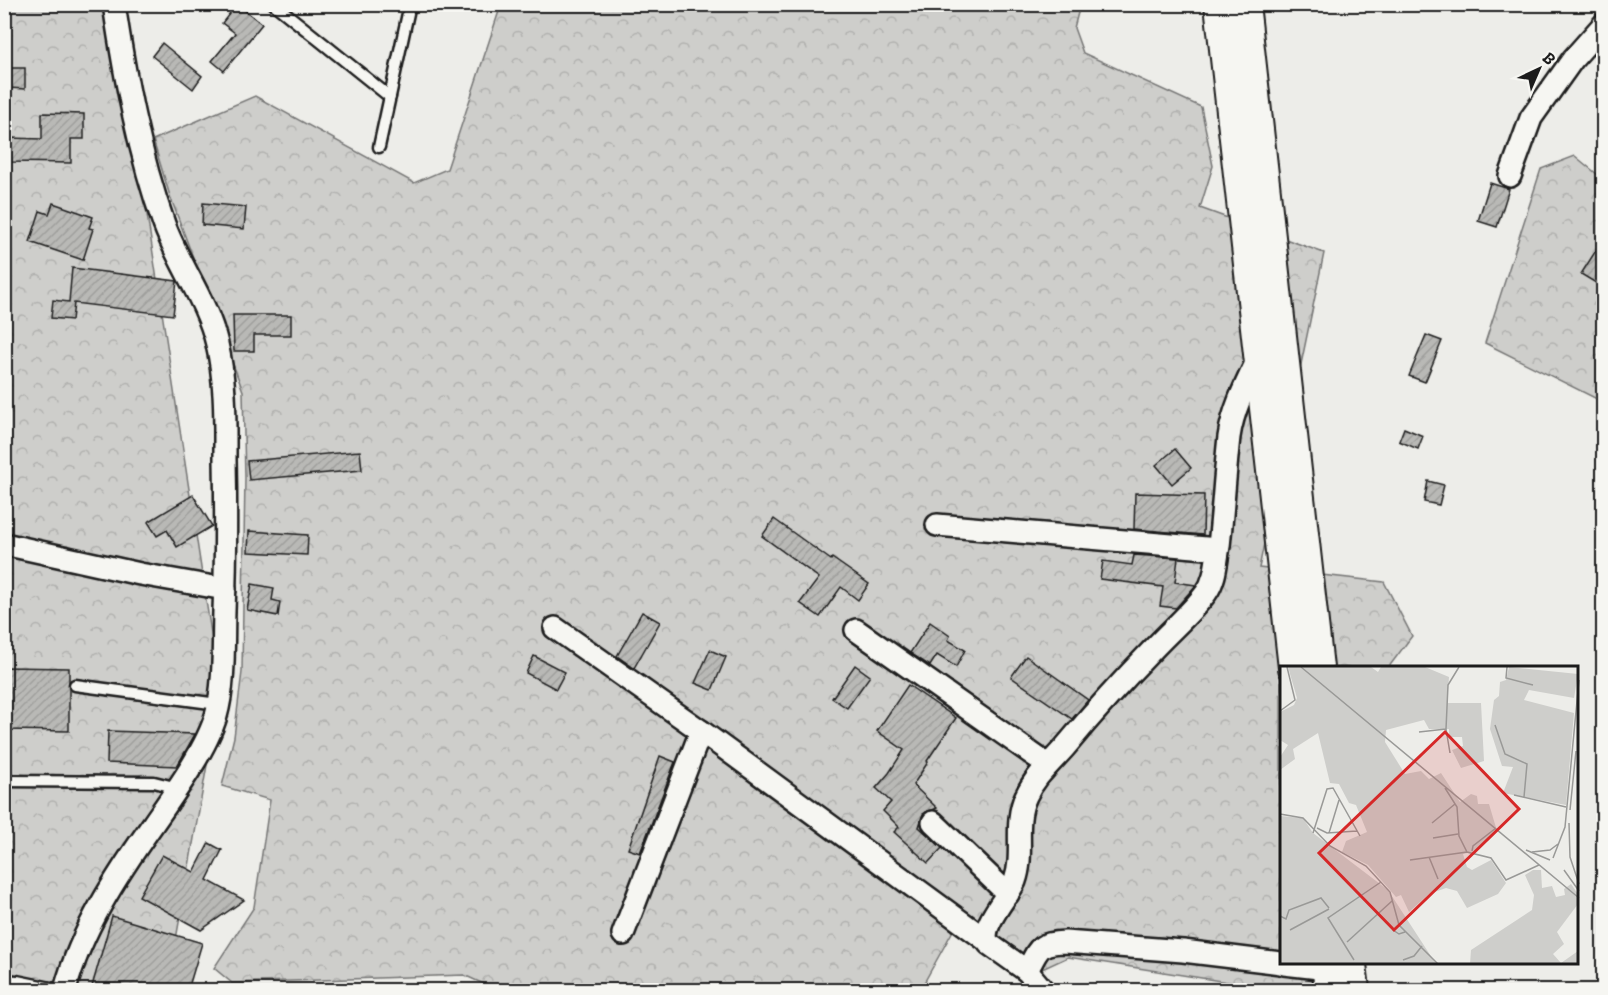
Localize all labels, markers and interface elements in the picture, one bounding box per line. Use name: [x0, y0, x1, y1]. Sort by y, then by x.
north arrow: [1509, 39, 1569, 99]
text: B: [1539, 47, 1561, 69]
inset map: [1280, 666, 1578, 965]

